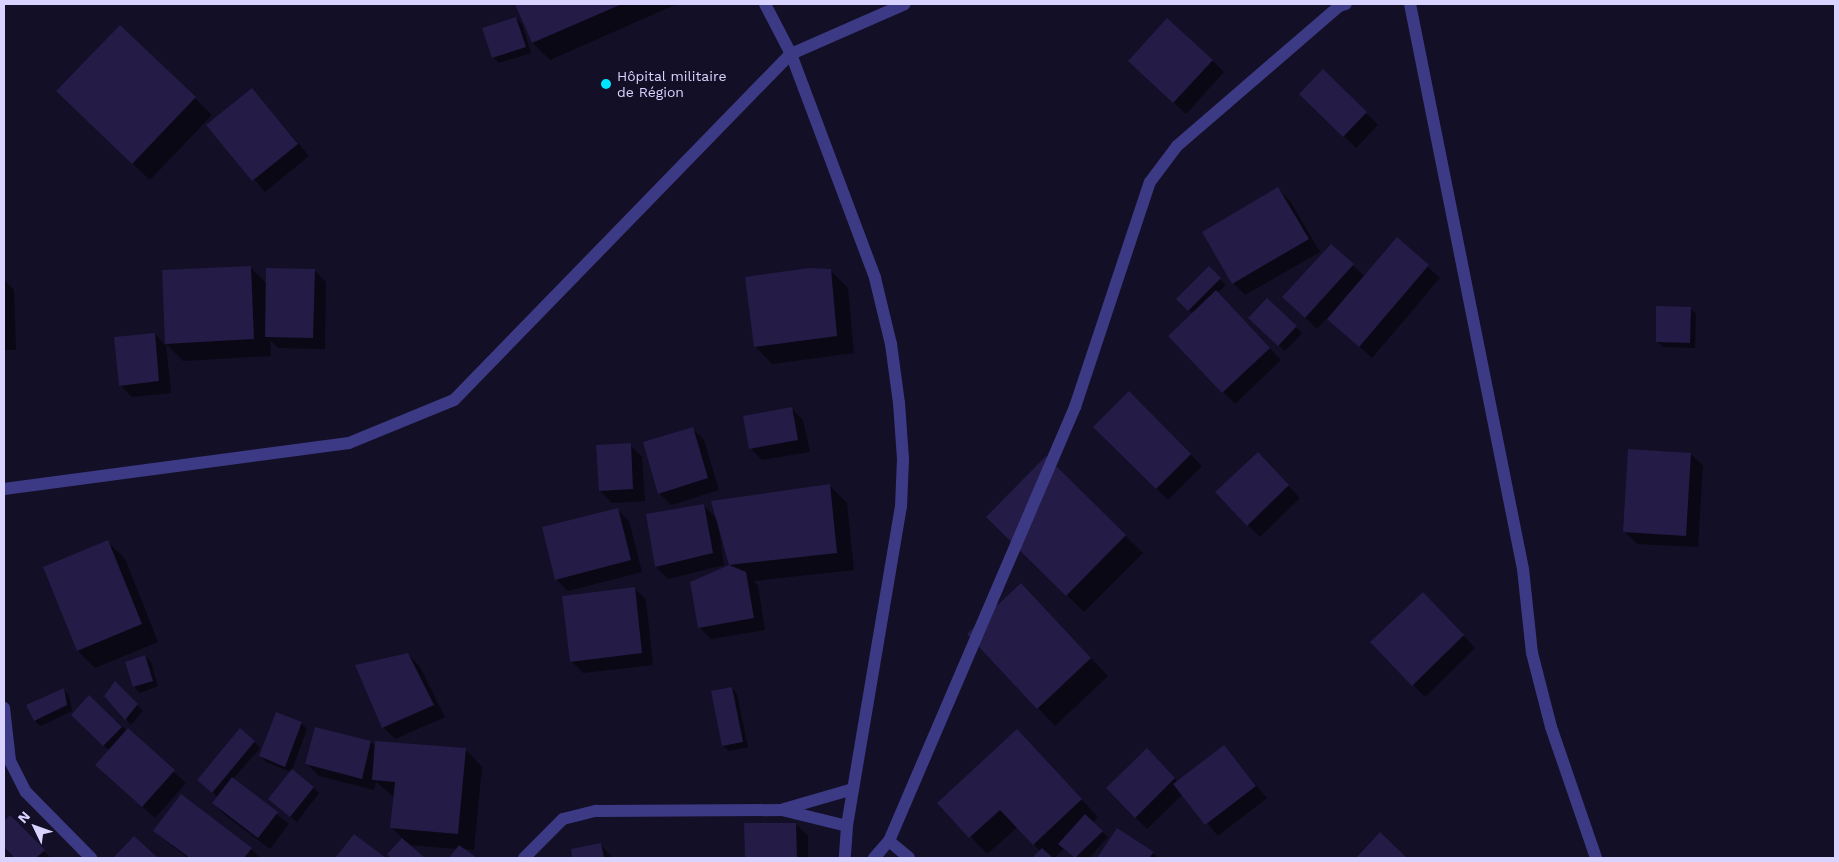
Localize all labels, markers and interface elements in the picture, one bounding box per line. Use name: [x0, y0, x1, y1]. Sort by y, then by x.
place label: Hôpital militaire de Région: [617, 68, 727, 100]
marker: Hôpital militaire de Région: [599, 77, 613, 91]
north arrow: [10, 802, 60, 852]
text: N: [14, 808, 33, 826]

